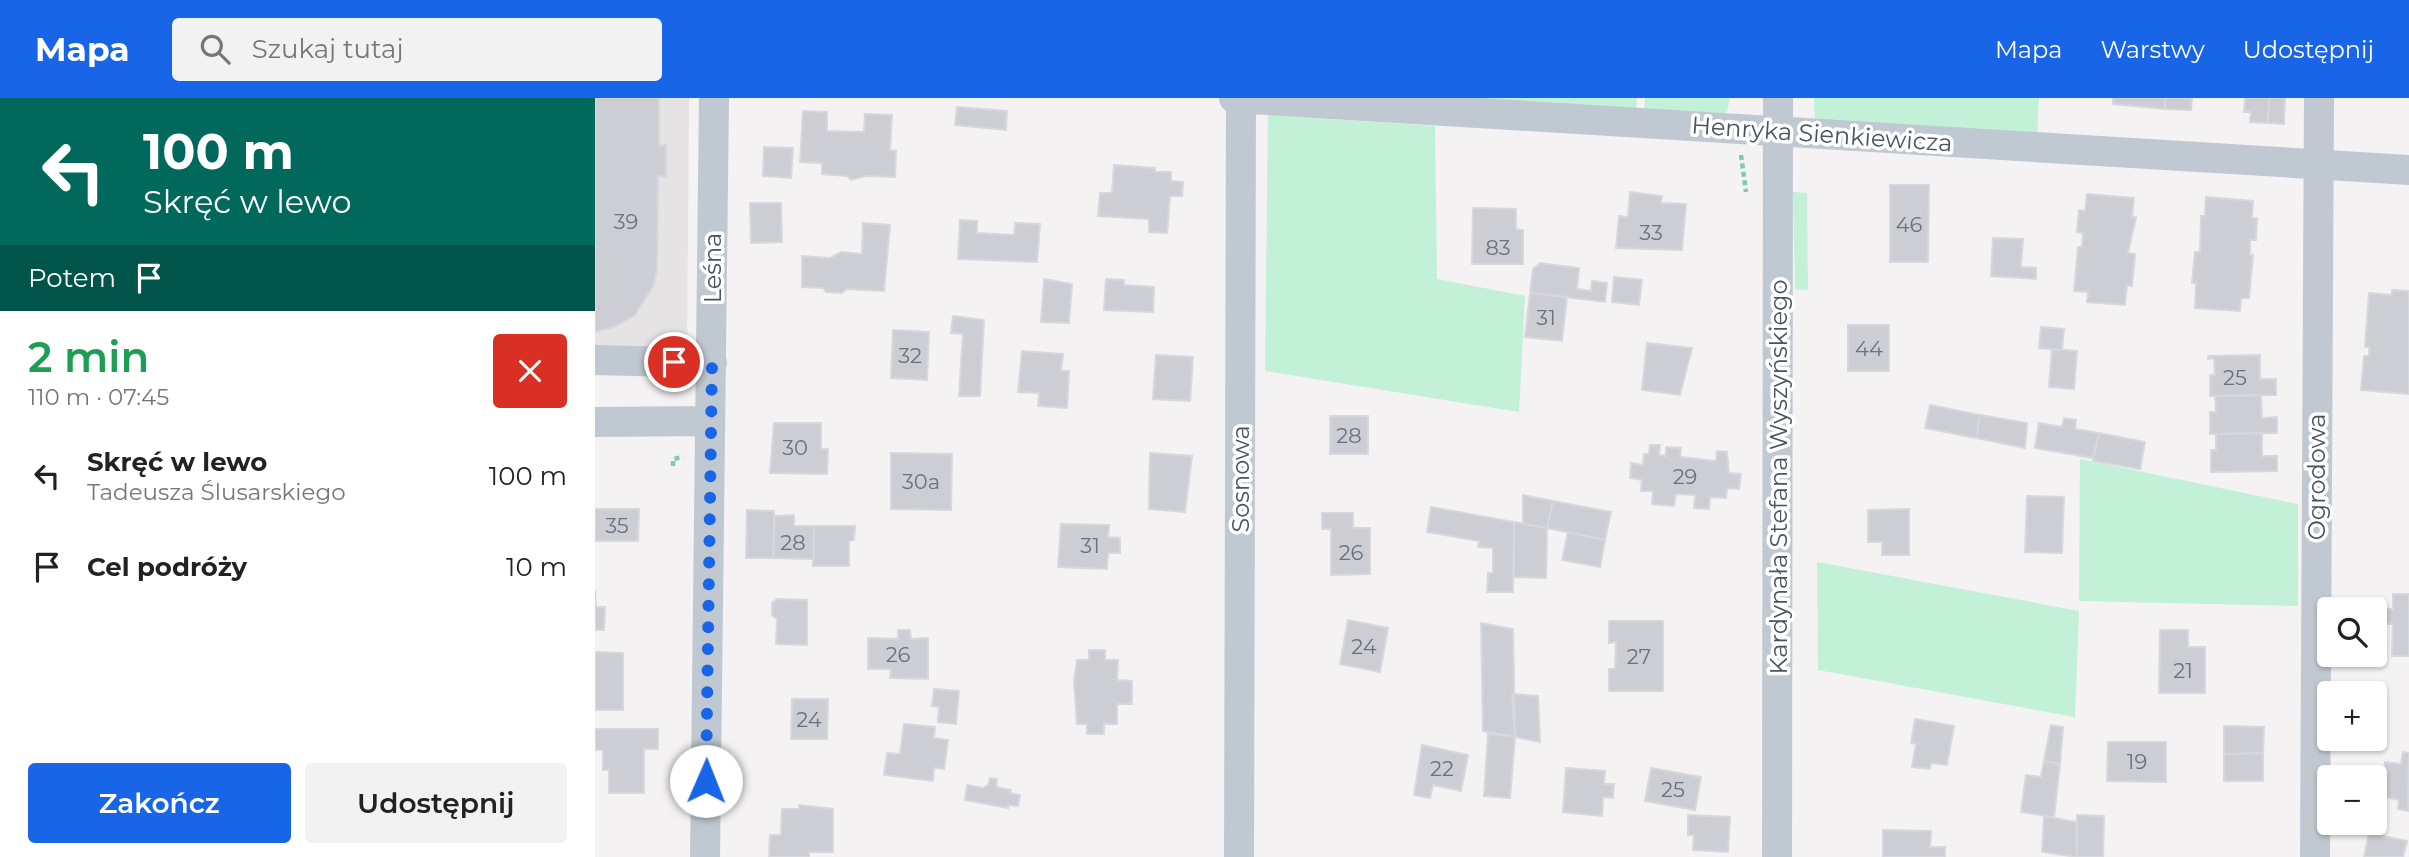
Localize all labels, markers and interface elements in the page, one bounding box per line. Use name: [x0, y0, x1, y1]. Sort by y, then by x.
search box: [172, 18, 662, 81]
text: Mapa: [35, 29, 130, 69]
icon: search: [196, 30, 234, 68]
text: Szukaj tutaj: [252, 33, 404, 65]
text: Mapa: [1995, 35, 2062, 64]
text: Warstwy: [2100, 35, 2205, 64]
text: Udostępnij: [2243, 35, 2374, 64]
street label: Henryka Sienkiewicza: [1691, 110, 1953, 158]
text: 100 m: [143, 122, 294, 181]
icon: left: [28, 126, 119, 217]
text: Skręć w lewo: [143, 182, 352, 221]
house number: 39: [614, 209, 638, 234]
house number: 46: [1896, 212, 1923, 237]
house number: 33: [1639, 220, 1663, 245]
street label: Leśna: [698, 233, 727, 303]
house number: 83: [1485, 235, 1511, 260]
icon: arrive: [130, 259, 168, 297]
text: Potem: [28, 262, 116, 294]
street label: Kardynała Stefana Wyszyńskiego: [1764, 279, 1793, 675]
house number: 31: [1536, 305, 1556, 330]
text: 2 min: [28, 331, 149, 383]
pin: [644, 332, 704, 392]
button: close: [493, 334, 567, 408]
house number: 44: [1855, 336, 1883, 361]
icon: arrive: [655, 343, 693, 381]
house number: 32: [898, 343, 922, 368]
house number: 25: [2223, 365, 2247, 390]
text: 110 m · 07:45: [28, 383, 169, 411]
street label: Ogrodowa: [2302, 414, 2331, 540]
house number: 28: [1336, 423, 1362, 448]
street label: Sosnowa: [1226, 425, 1255, 533]
house number: 30: [782, 435, 808, 460]
text: Skręć w lewo: [87, 446, 267, 478]
icon: left: [28, 457, 66, 495]
text: 100 m: [489, 460, 567, 492]
house number: 29: [1673, 464, 1697, 489]
house number: 30a: [902, 469, 940, 494]
text: Tadeusza Ślusarskiego: [87, 478, 346, 506]
house number: 35: [605, 513, 629, 538]
house number: 28: [780, 530, 806, 555]
house number: 31: [1080, 533, 1100, 558]
house number: 26: [1339, 540, 1364, 565]
icon: arrive: [28, 548, 66, 586]
text: Cel podróży: [87, 551, 247, 583]
text: 10 m: [506, 551, 567, 583]
map controls: [2317, 597, 2387, 835]
button: search: [2317, 597, 2387, 667]
house number: 24: [1351, 634, 1377, 659]
house number: 26: [886, 642, 911, 667]
house number: 27: [1627, 644, 1651, 669]
house number: 21: [2173, 658, 2193, 683]
button: +: [2317, 681, 2387, 751]
house number: 24: [796, 707, 822, 732]
position arrow: [669, 744, 743, 818]
house number: 19: [2127, 749, 2147, 774]
house number: 22: [1430, 756, 1454, 781]
button: Zakończ: [28, 763, 291, 843]
button: Udostępnij: [305, 763, 567, 843]
button: −: [2317, 765, 2387, 835]
house number: 25: [1661, 777, 1685, 802]

